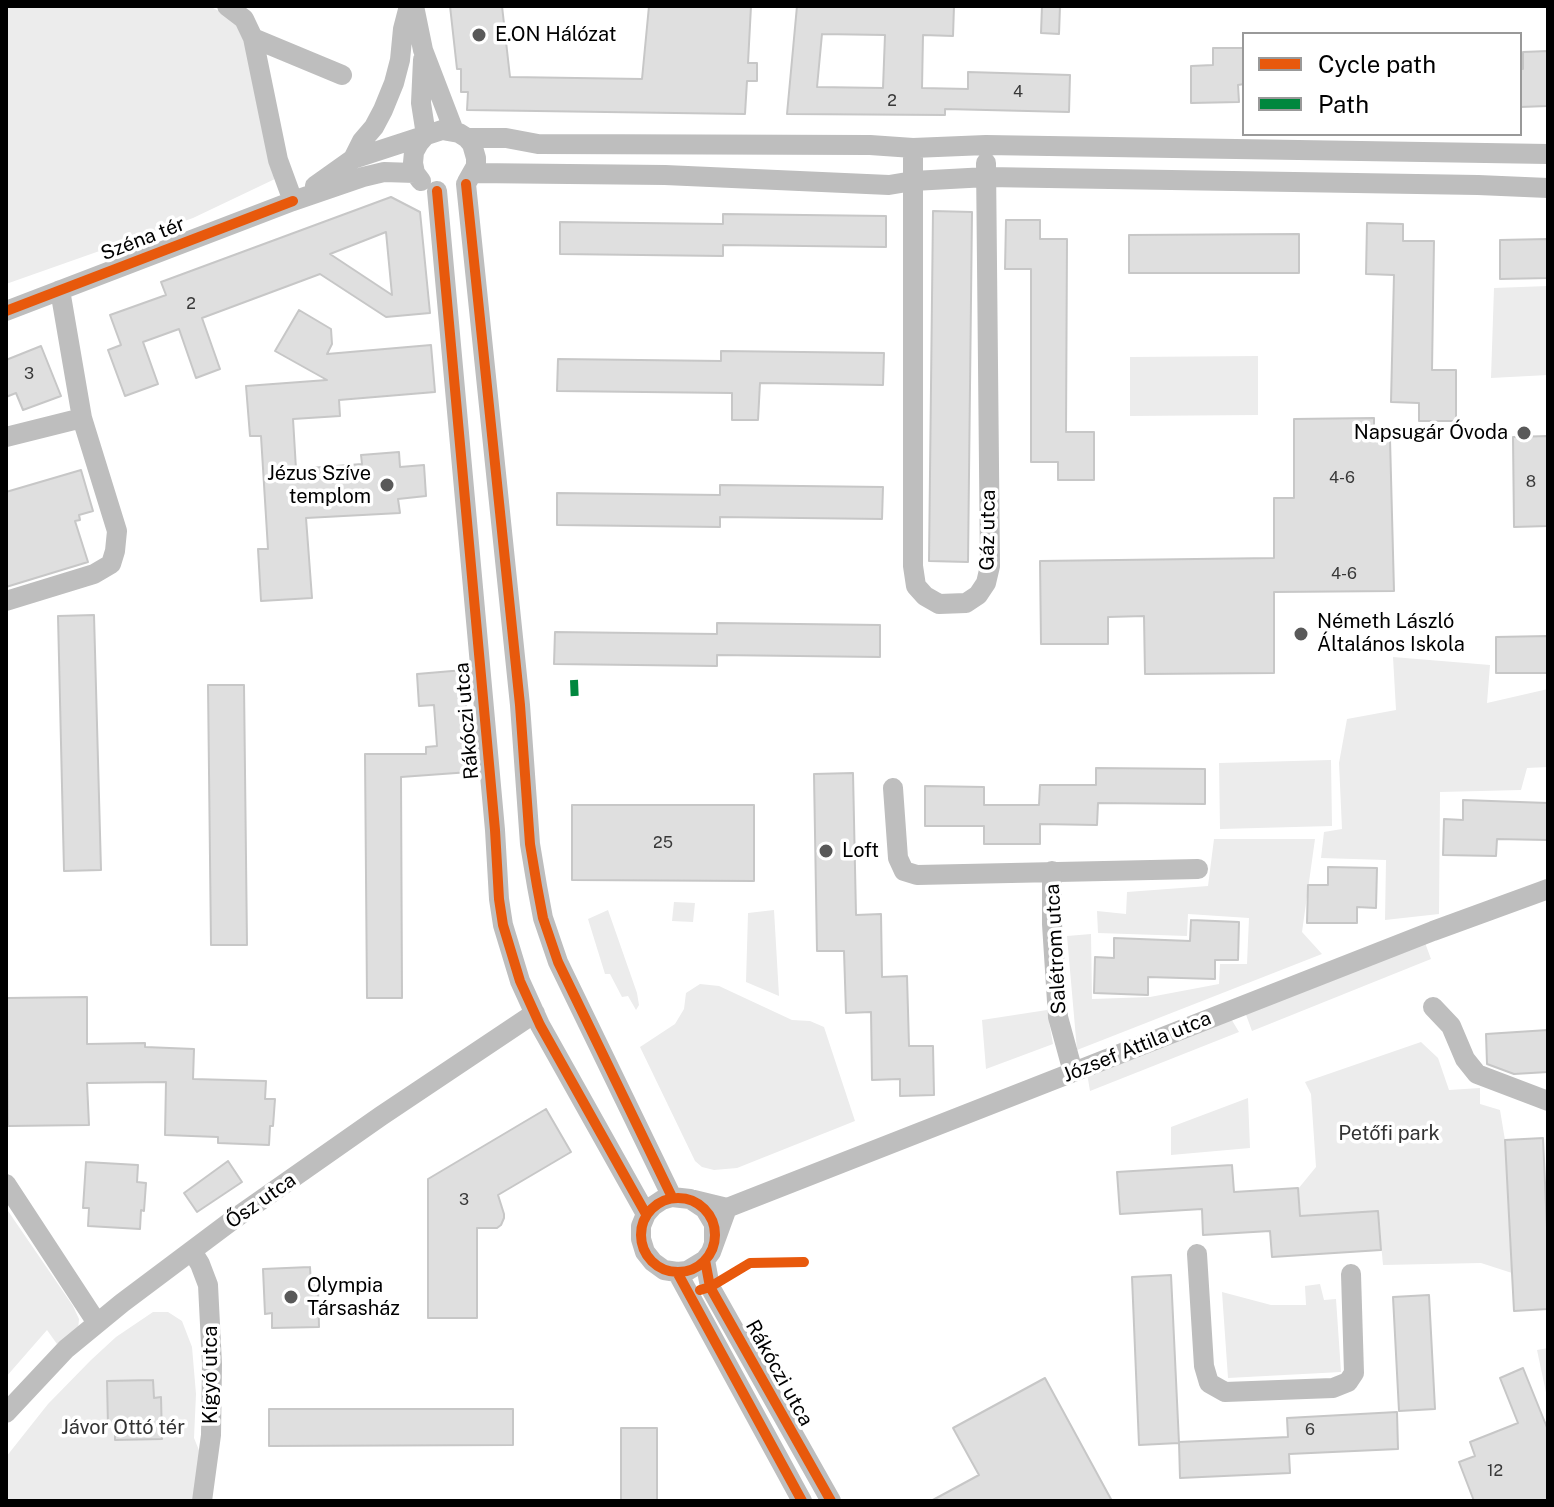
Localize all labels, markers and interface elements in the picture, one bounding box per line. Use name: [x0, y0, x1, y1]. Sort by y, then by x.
place label: E.ON Hálózat: [495, 23, 616, 47]
marker: E.ON Hálózat: [470, 26, 488, 44]
legend: [1242, 32, 1522, 136]
text: Cycle path: [1318, 50, 1436, 78]
house number: 4: [1013, 82, 1023, 102]
text: Path: [1318, 90, 1369, 118]
house number: 2: [887, 91, 897, 111]
street label: Széna tér: [98, 212, 188, 266]
house number: 2: [186, 294, 196, 314]
house number: 3: [24, 364, 34, 384]
place label: Napsugár Óvoda: [1354, 421, 1508, 445]
marker: Napsugár Óvoda: [1515, 424, 1533, 442]
place label: Jézus Szíve templom: [267, 462, 371, 509]
house number: 4-6: [1329, 468, 1355, 488]
house number: 8: [1526, 472, 1536, 492]
marker: Jézus Szíve templom: [378, 476, 396, 494]
street label: Gáz utca: [975, 489, 1001, 571]
house number: 4-6: [1331, 564, 1357, 584]
place label: Németh László Általános Iskola: [1317, 610, 1465, 657]
marker: Németh László Általános Iskola: [1292, 625, 1310, 643]
street label: Rákóczi utca: [450, 661, 484, 781]
house number: 25: [653, 833, 673, 853]
place label: Loft: [842, 839, 879, 863]
marker: Loft: [817, 842, 835, 860]
street label: Salétrom utca: [1041, 883, 1071, 1015]
street label: József Attila utca: [1059, 1006, 1215, 1088]
park label: Petőfi park: [1338, 1122, 1440, 1146]
street label: Ősz utca: [221, 1168, 301, 1234]
house number: 3: [459, 1190, 469, 1210]
place label: Olympia Társasház: [307, 1274, 400, 1321]
marker: Olympia Társasház: [282, 1288, 300, 1306]
street label: Rákóczi utca: [740, 1316, 818, 1430]
street label: Kígyó utca: [199, 1326, 223, 1424]
park label: Jávor Ottó tér: [61, 1416, 185, 1440]
house number: 6: [1305, 1420, 1315, 1440]
house number: 12: [1487, 1461, 1503, 1481]

